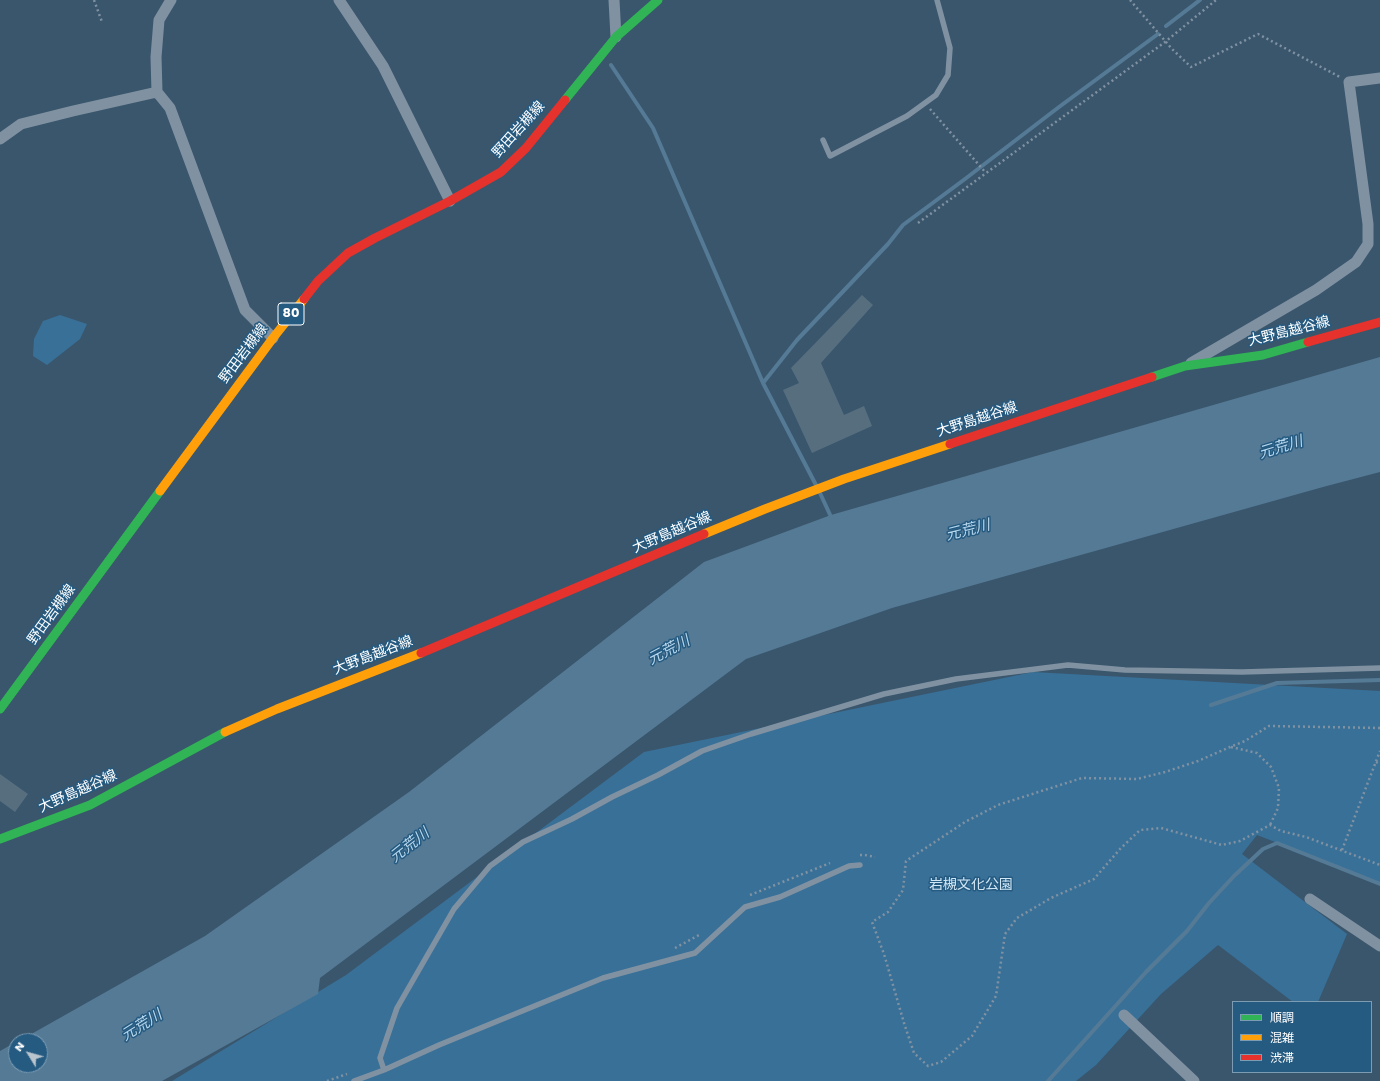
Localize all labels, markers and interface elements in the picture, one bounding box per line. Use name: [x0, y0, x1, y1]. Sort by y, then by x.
street label: 野田岩槻線: [489, 98, 549, 162]
road number: 80: [278, 303, 304, 325]
street label: 大野島越谷線: [1246, 314, 1332, 350]
street label: 野田岩槻線: [216, 321, 272, 387]
street label: 大野島越谷線: [934, 399, 1020, 441]
water label: 元荒川: [1257, 433, 1305, 463]
street label: 大野島越谷線: [630, 509, 714, 557]
water label: 元荒川: [944, 517, 992, 545]
street label: 野田岩槻線: [25, 582, 79, 648]
water label: 元荒川: [645, 632, 693, 670]
street label: 大野島越谷線: [331, 633, 415, 679]
street label: 大野島越谷線: [36, 767, 120, 817]
water label: 元荒川: [387, 825, 433, 867]
park label: 岩槻文化公園: [929, 877, 1013, 893]
legend: [1232, 1001, 1372, 1073]
water label: 元荒川: [118, 1006, 166, 1046]
text: 順調: [1270, 1009, 1294, 1026]
text: 混雑: [1270, 1029, 1294, 1046]
north arrow: [8, 1033, 48, 1073]
text: N: [10, 1038, 28, 1055]
text: 渋滞: [1270, 1049, 1294, 1066]

